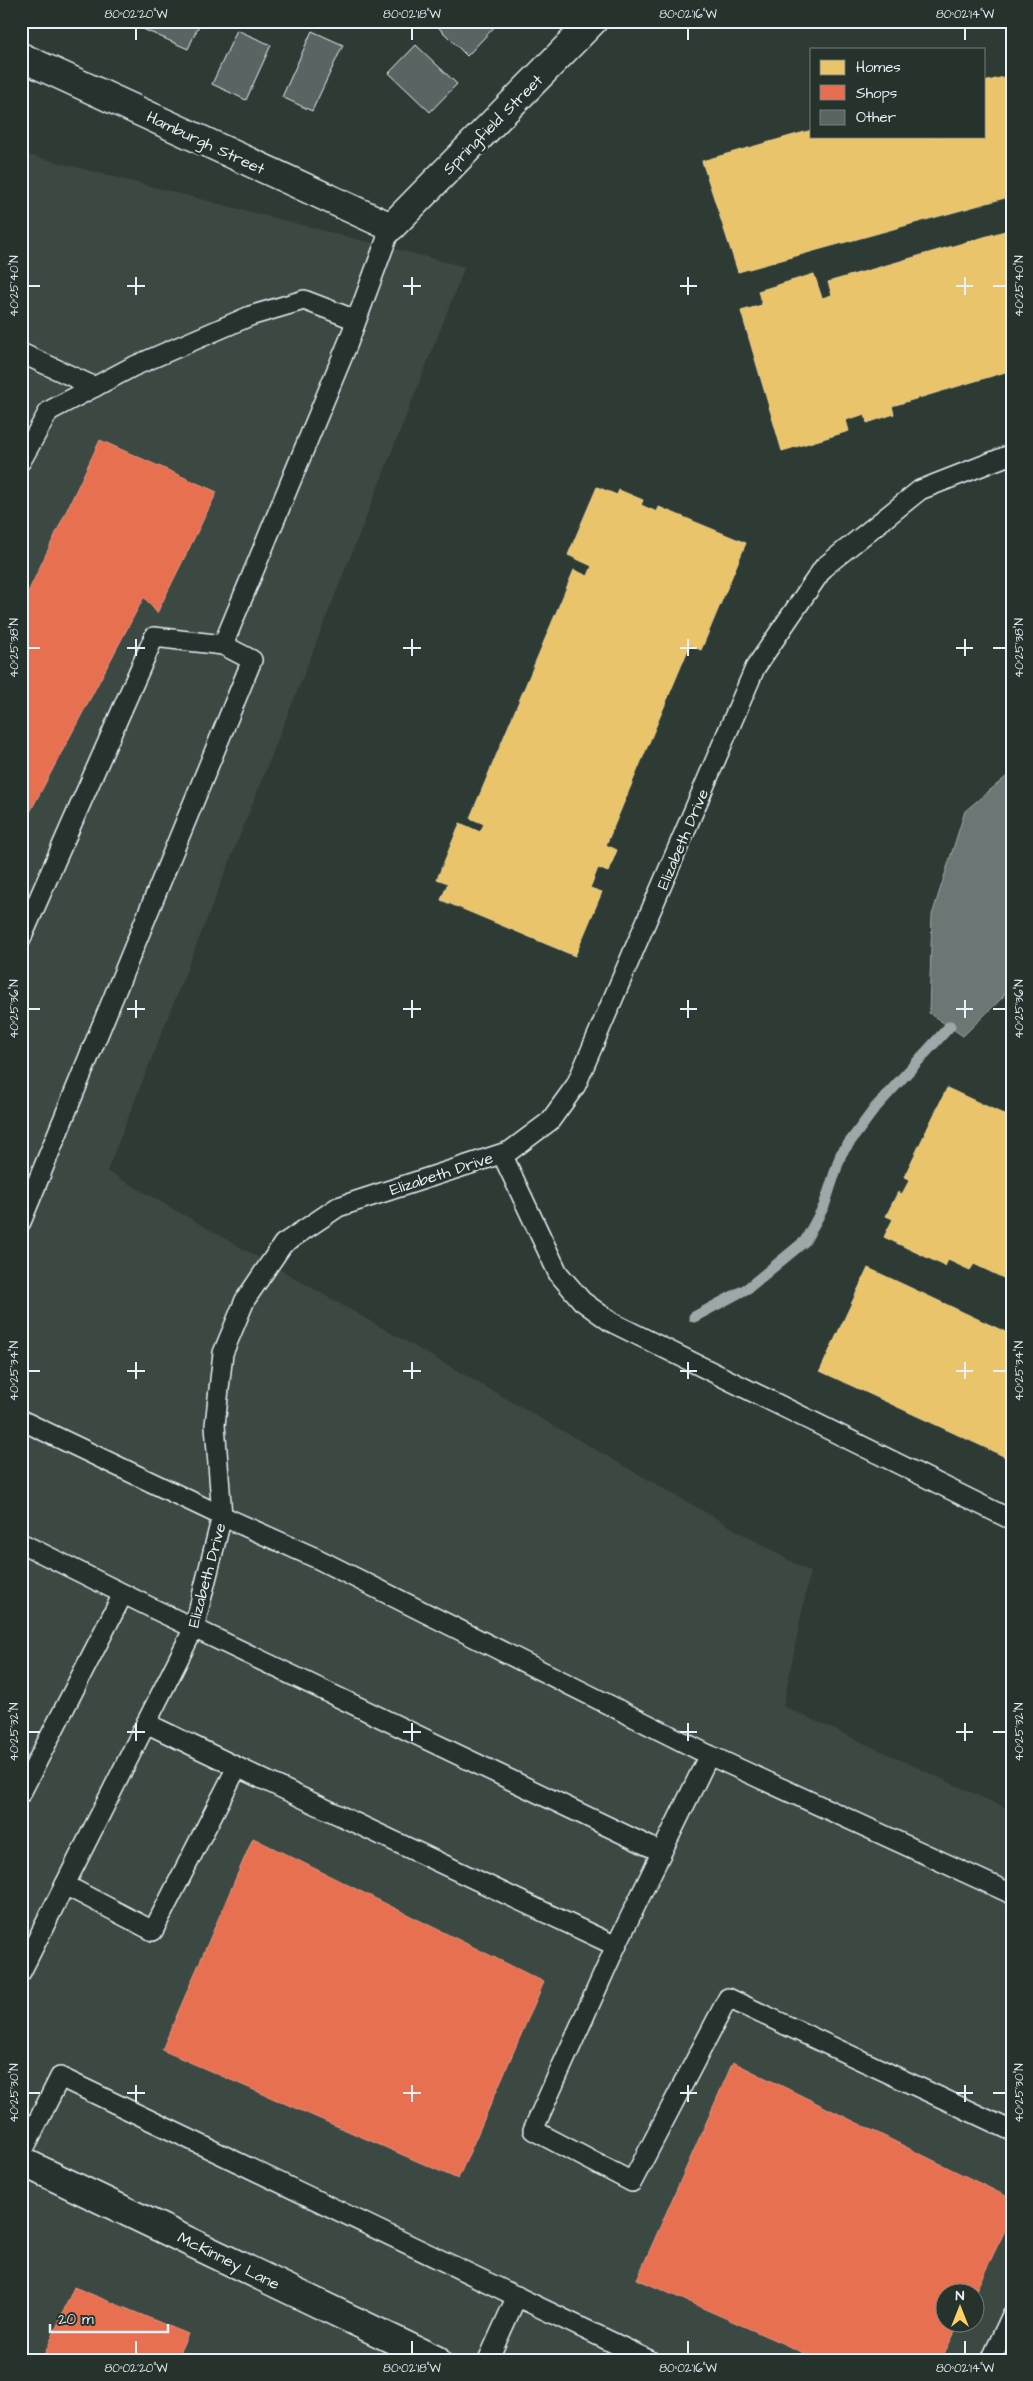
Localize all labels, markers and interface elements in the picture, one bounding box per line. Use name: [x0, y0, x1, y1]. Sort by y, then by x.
text: 80°02'20"W: [105, 6, 168, 23]
text: 80°02'18"W: [383, 6, 442, 23]
text: 80°02'16"W: [659, 6, 717, 23]
text: 80°02'14"W: [936, 6, 995, 23]
legend: [810, 48, 986, 138]
text: Homes: [856, 57, 901, 78]
street label: Springfield Street: [438, 69, 549, 180]
text: Shops: [856, 83, 898, 104]
street label: Hamburgh Street: [142, 106, 269, 181]
text: Other: [856, 107, 896, 128]
text: 40°25'40"N: [6, 255, 23, 317]
text: 40°25'40"N: [1011, 255, 1028, 317]
text: 40°25'38"N: [6, 618, 23, 678]
text: 40°25'38"N: [1011, 618, 1028, 678]
street label: Elizabeth Drive: [652, 785, 714, 893]
text: 40°25'36"N: [6, 979, 23, 1039]
text: 40°25'36"N: [1011, 979, 1028, 1039]
street label: Elizabeth Drive: [387, 1147, 496, 1201]
text: 40°25'34"N: [6, 1340, 23, 1401]
text: 40°25'34"N: [1011, 1340, 1028, 1401]
street label: Elizabeth Drive: [182, 1520, 232, 1630]
text: 40°25'32"N: [6, 1702, 23, 1762]
text: 40°25'32"N: [1011, 1702, 1028, 1762]
text: 40°25'30"N: [6, 2063, 23, 2123]
text: 40°25'30"N: [1011, 2063, 1028, 2123]
street label: McKinney Lane: [173, 2227, 284, 2296]
north arrow: [936, 2284, 986, 2334]
text: N: [956, 2286, 965, 2306]
scale bar: [50, 2301, 168, 2333]
text: 20 m: [58, 2309, 94, 2330]
text: 80°02'20"W: [105, 2360, 168, 2377]
text: 80°02'18"W: [383, 2360, 442, 2377]
text: 80°02'16"W: [659, 2360, 717, 2377]
text: 80°02'14"W: [936, 2360, 995, 2377]

